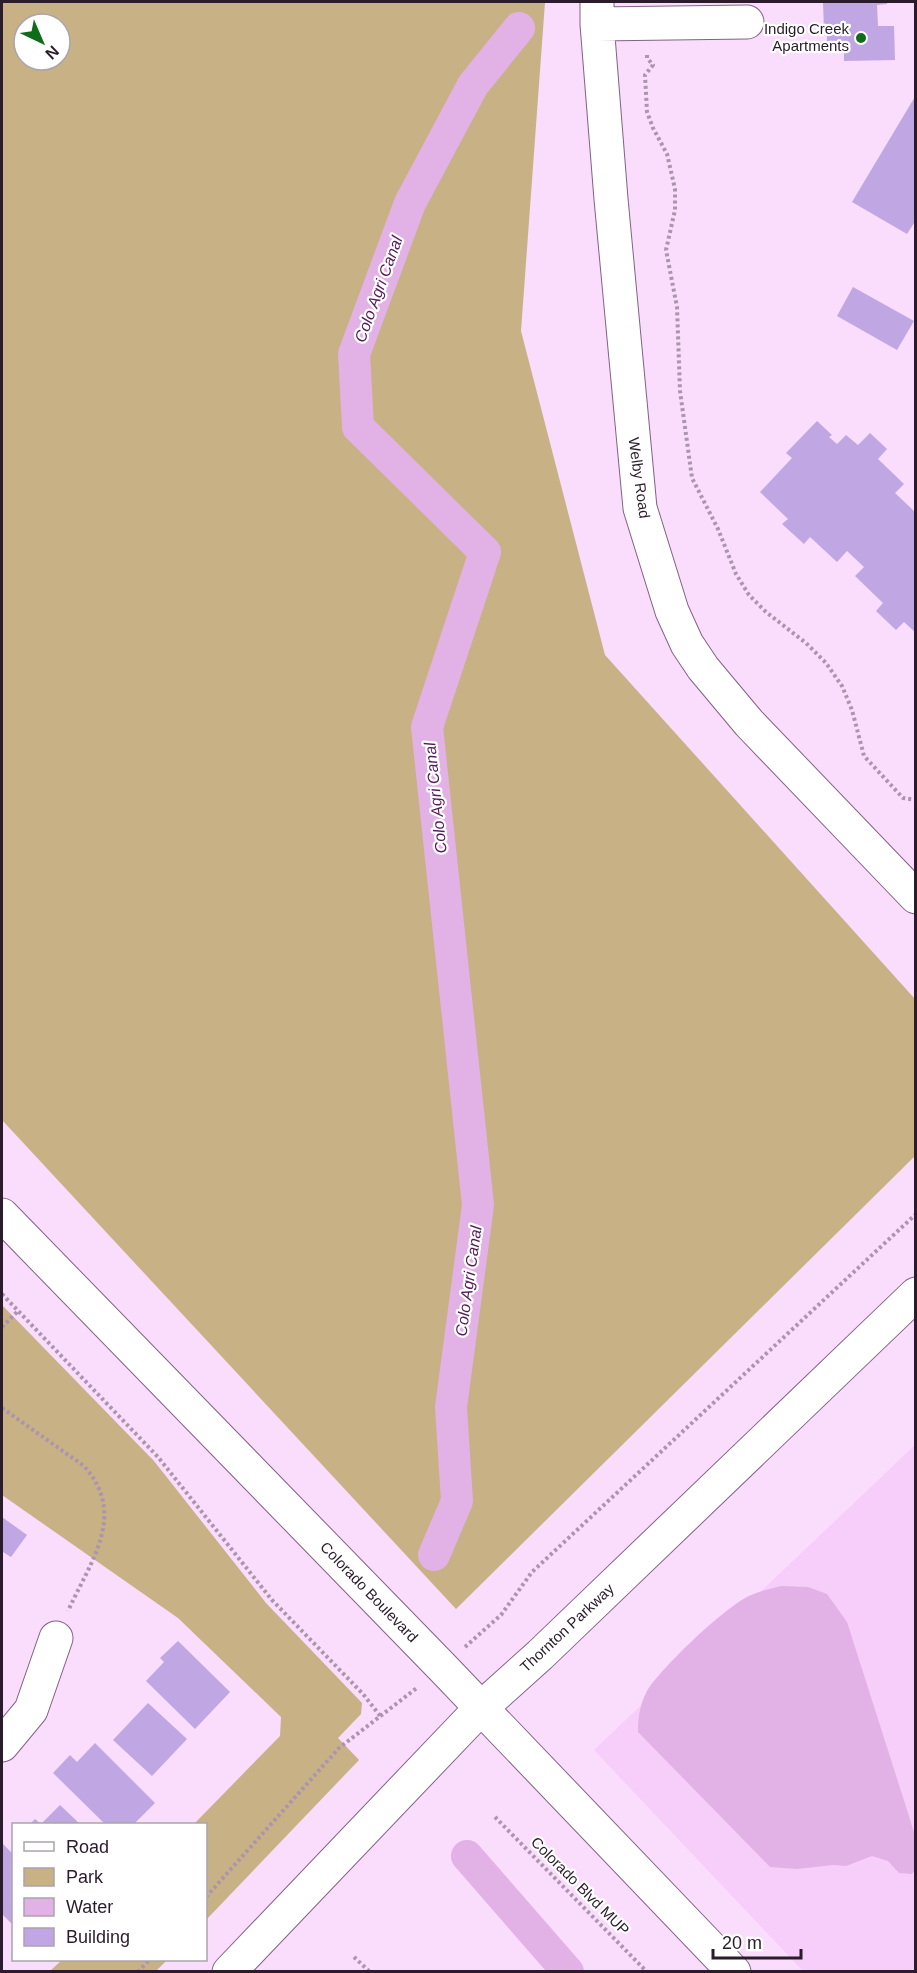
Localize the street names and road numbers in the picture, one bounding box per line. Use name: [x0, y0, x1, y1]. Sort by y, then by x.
street label: Welby Road: [625, 436, 654, 519]
street label: Colorado Boulevard: [317, 1538, 422, 1645]
street label: Thornton Parkway: [516, 1580, 617, 1675]
street label: Colorado Blvd MUP: [528, 1833, 633, 1938]

